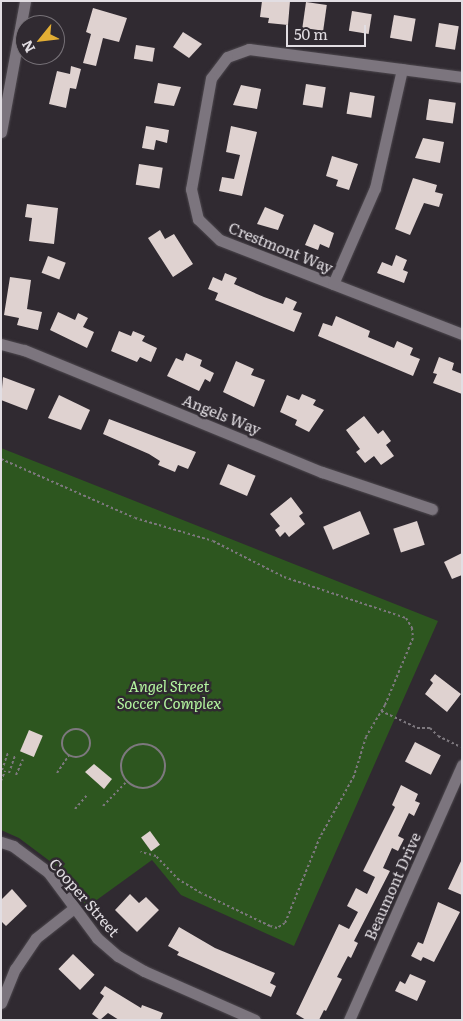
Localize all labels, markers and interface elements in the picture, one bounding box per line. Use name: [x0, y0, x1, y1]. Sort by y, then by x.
north arrow: [15, 15, 65, 65]
scale bar: [288, 15, 368, 47]
text: 50 m: [294, 22, 328, 45]
text: N: [16, 37, 39, 57]
street label: Crestmont Way: [226, 218, 336, 276]
street label: Angels Way: [180, 390, 264, 438]
park label: Angel Street Soccer Complex: [117, 676, 221, 711]
street label: Beaumont Drive: [360, 829, 424, 943]
street label: Cooper Street: [46, 854, 124, 940]

